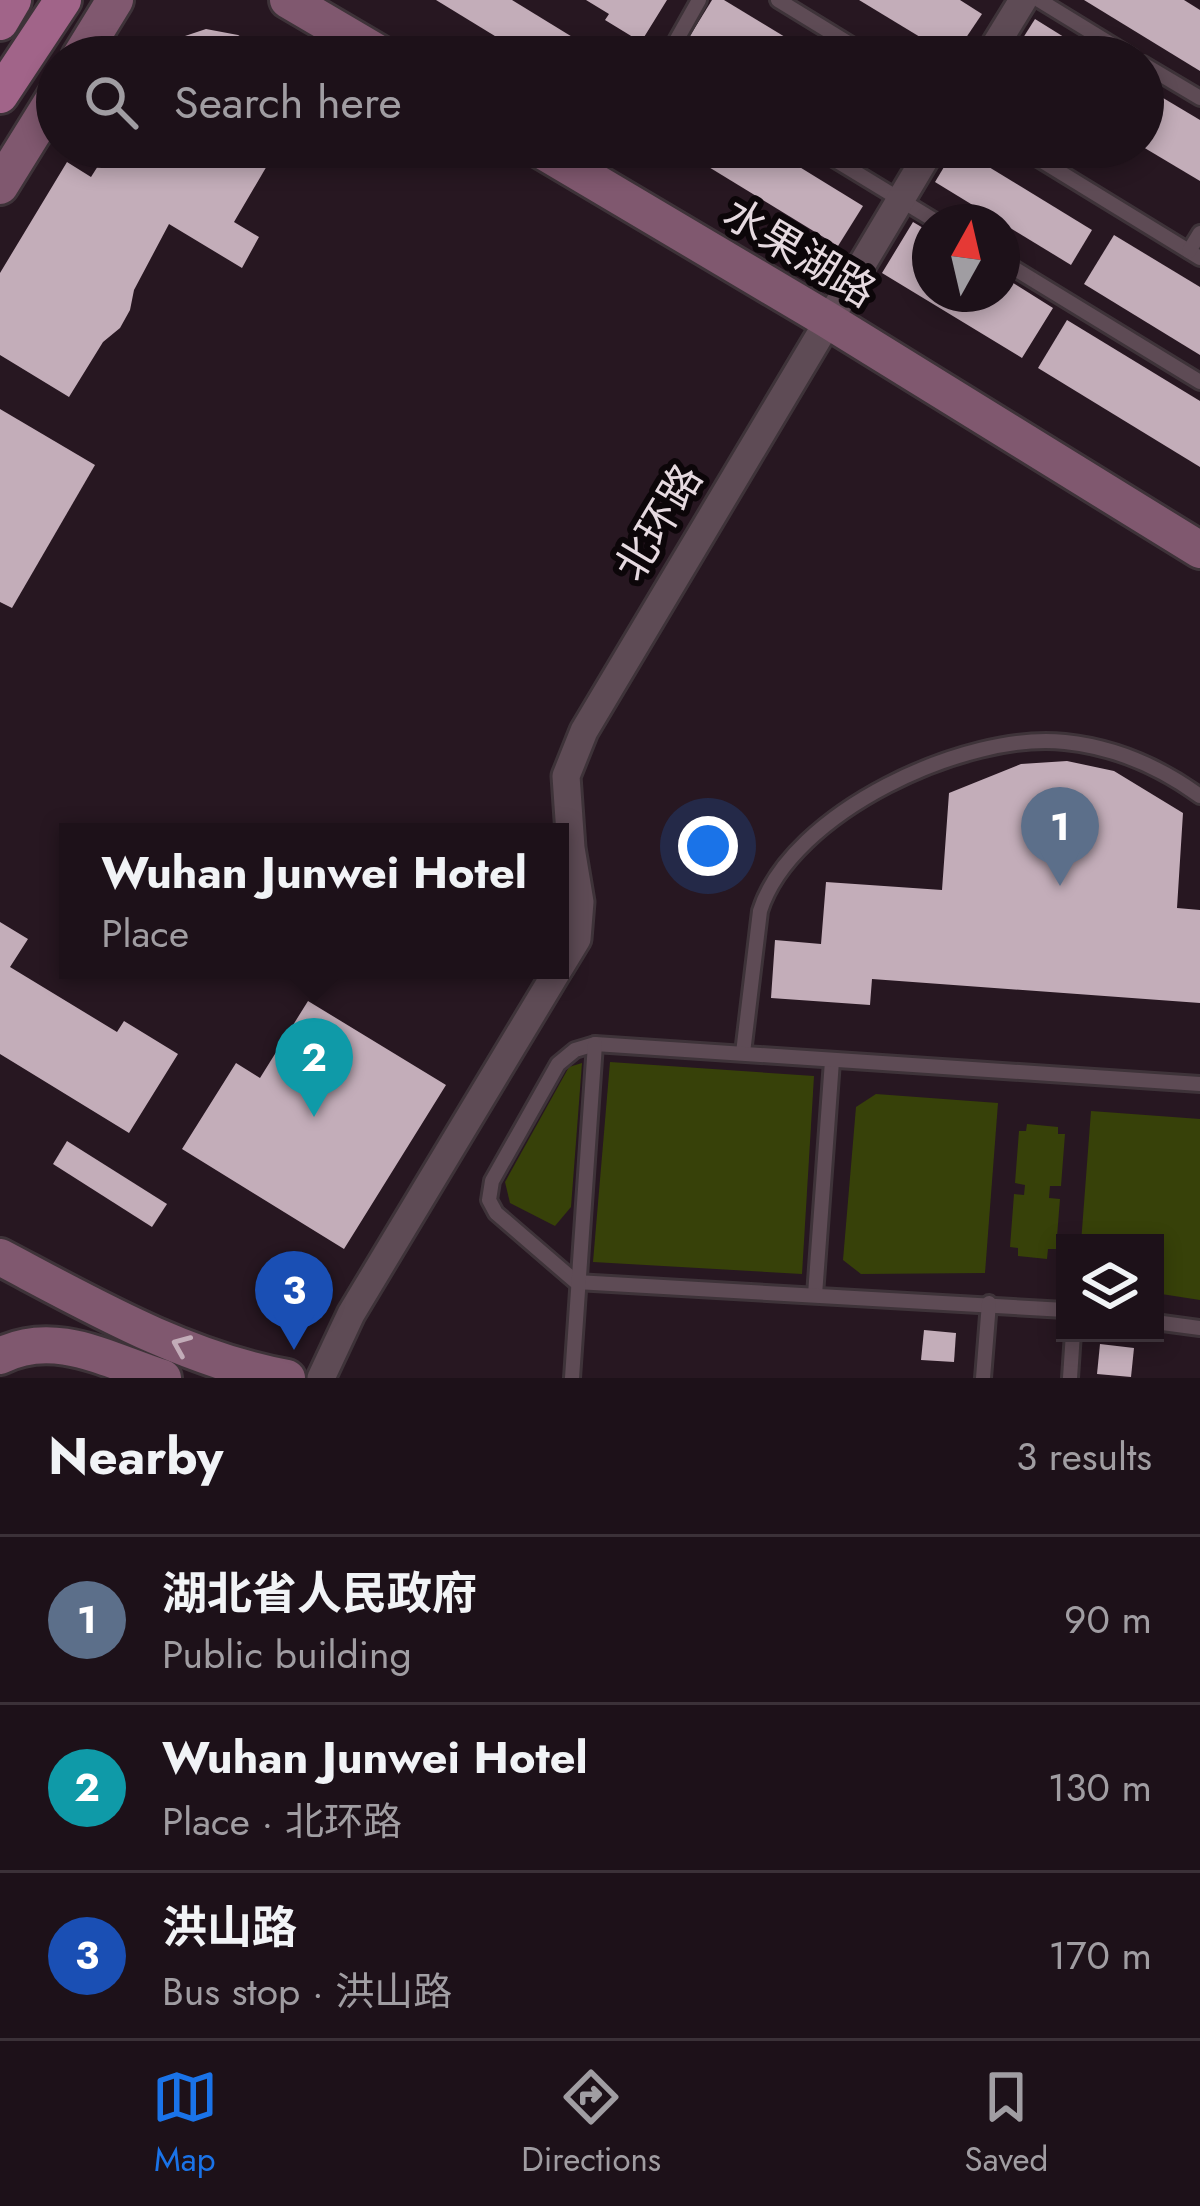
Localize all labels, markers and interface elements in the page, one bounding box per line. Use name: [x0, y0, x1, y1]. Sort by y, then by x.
search box: [36, 36, 1164, 168]
icon: search: [78, 69, 144, 135]
text: Search here: [174, 70, 402, 135]
street label: 水果湖路: [712, 183, 887, 322]
north arrow: [912, 204, 1020, 312]
street label: 北环路: [600, 453, 717, 592]
pin: 1: [1021, 787, 1099, 886]
your location: [678, 816, 738, 876]
popup: [59, 823, 569, 979]
text: Wuhan Junwei Hotel: [101, 840, 527, 905]
text: Place: [101, 905, 189, 962]
pin: 2: [275, 1018, 353, 1117]
map controls: [1056, 1234, 1164, 1342]
button: layers: [1056, 1234, 1164, 1342]
pin: 3: [255, 1251, 333, 1350]
one-way arrow: [172, 1336, 193, 1360]
text: Nearby: [48, 1419, 223, 1493]
text: 3 results: [1016, 1428, 1152, 1485]
text: 湖北省人民政府: [162, 1561, 477, 1626]
text: 1: [77, 1591, 97, 1648]
text: 90 m: [1064, 1591, 1152, 1648]
text: Public building: [162, 1626, 412, 1683]
text: Wuhan Junwei Hotel: [162, 1725, 588, 1790]
text: 2: [74, 1759, 100, 1816]
text: 130 m: [1048, 1759, 1152, 1816]
text: Place · 北环路: [162, 1793, 402, 1850]
text: 洪山路: [162, 1895, 297, 1960]
text: 3: [75, 1927, 99, 1984]
text: 170 m: [1048, 1927, 1152, 1984]
text: Bus stop · 洪山路: [162, 1963, 452, 2020]
tab: Map: [152, 2064, 218, 2183]
tab: Directions: [521, 2064, 661, 2183]
tab: Saved: [965, 2064, 1048, 2183]

